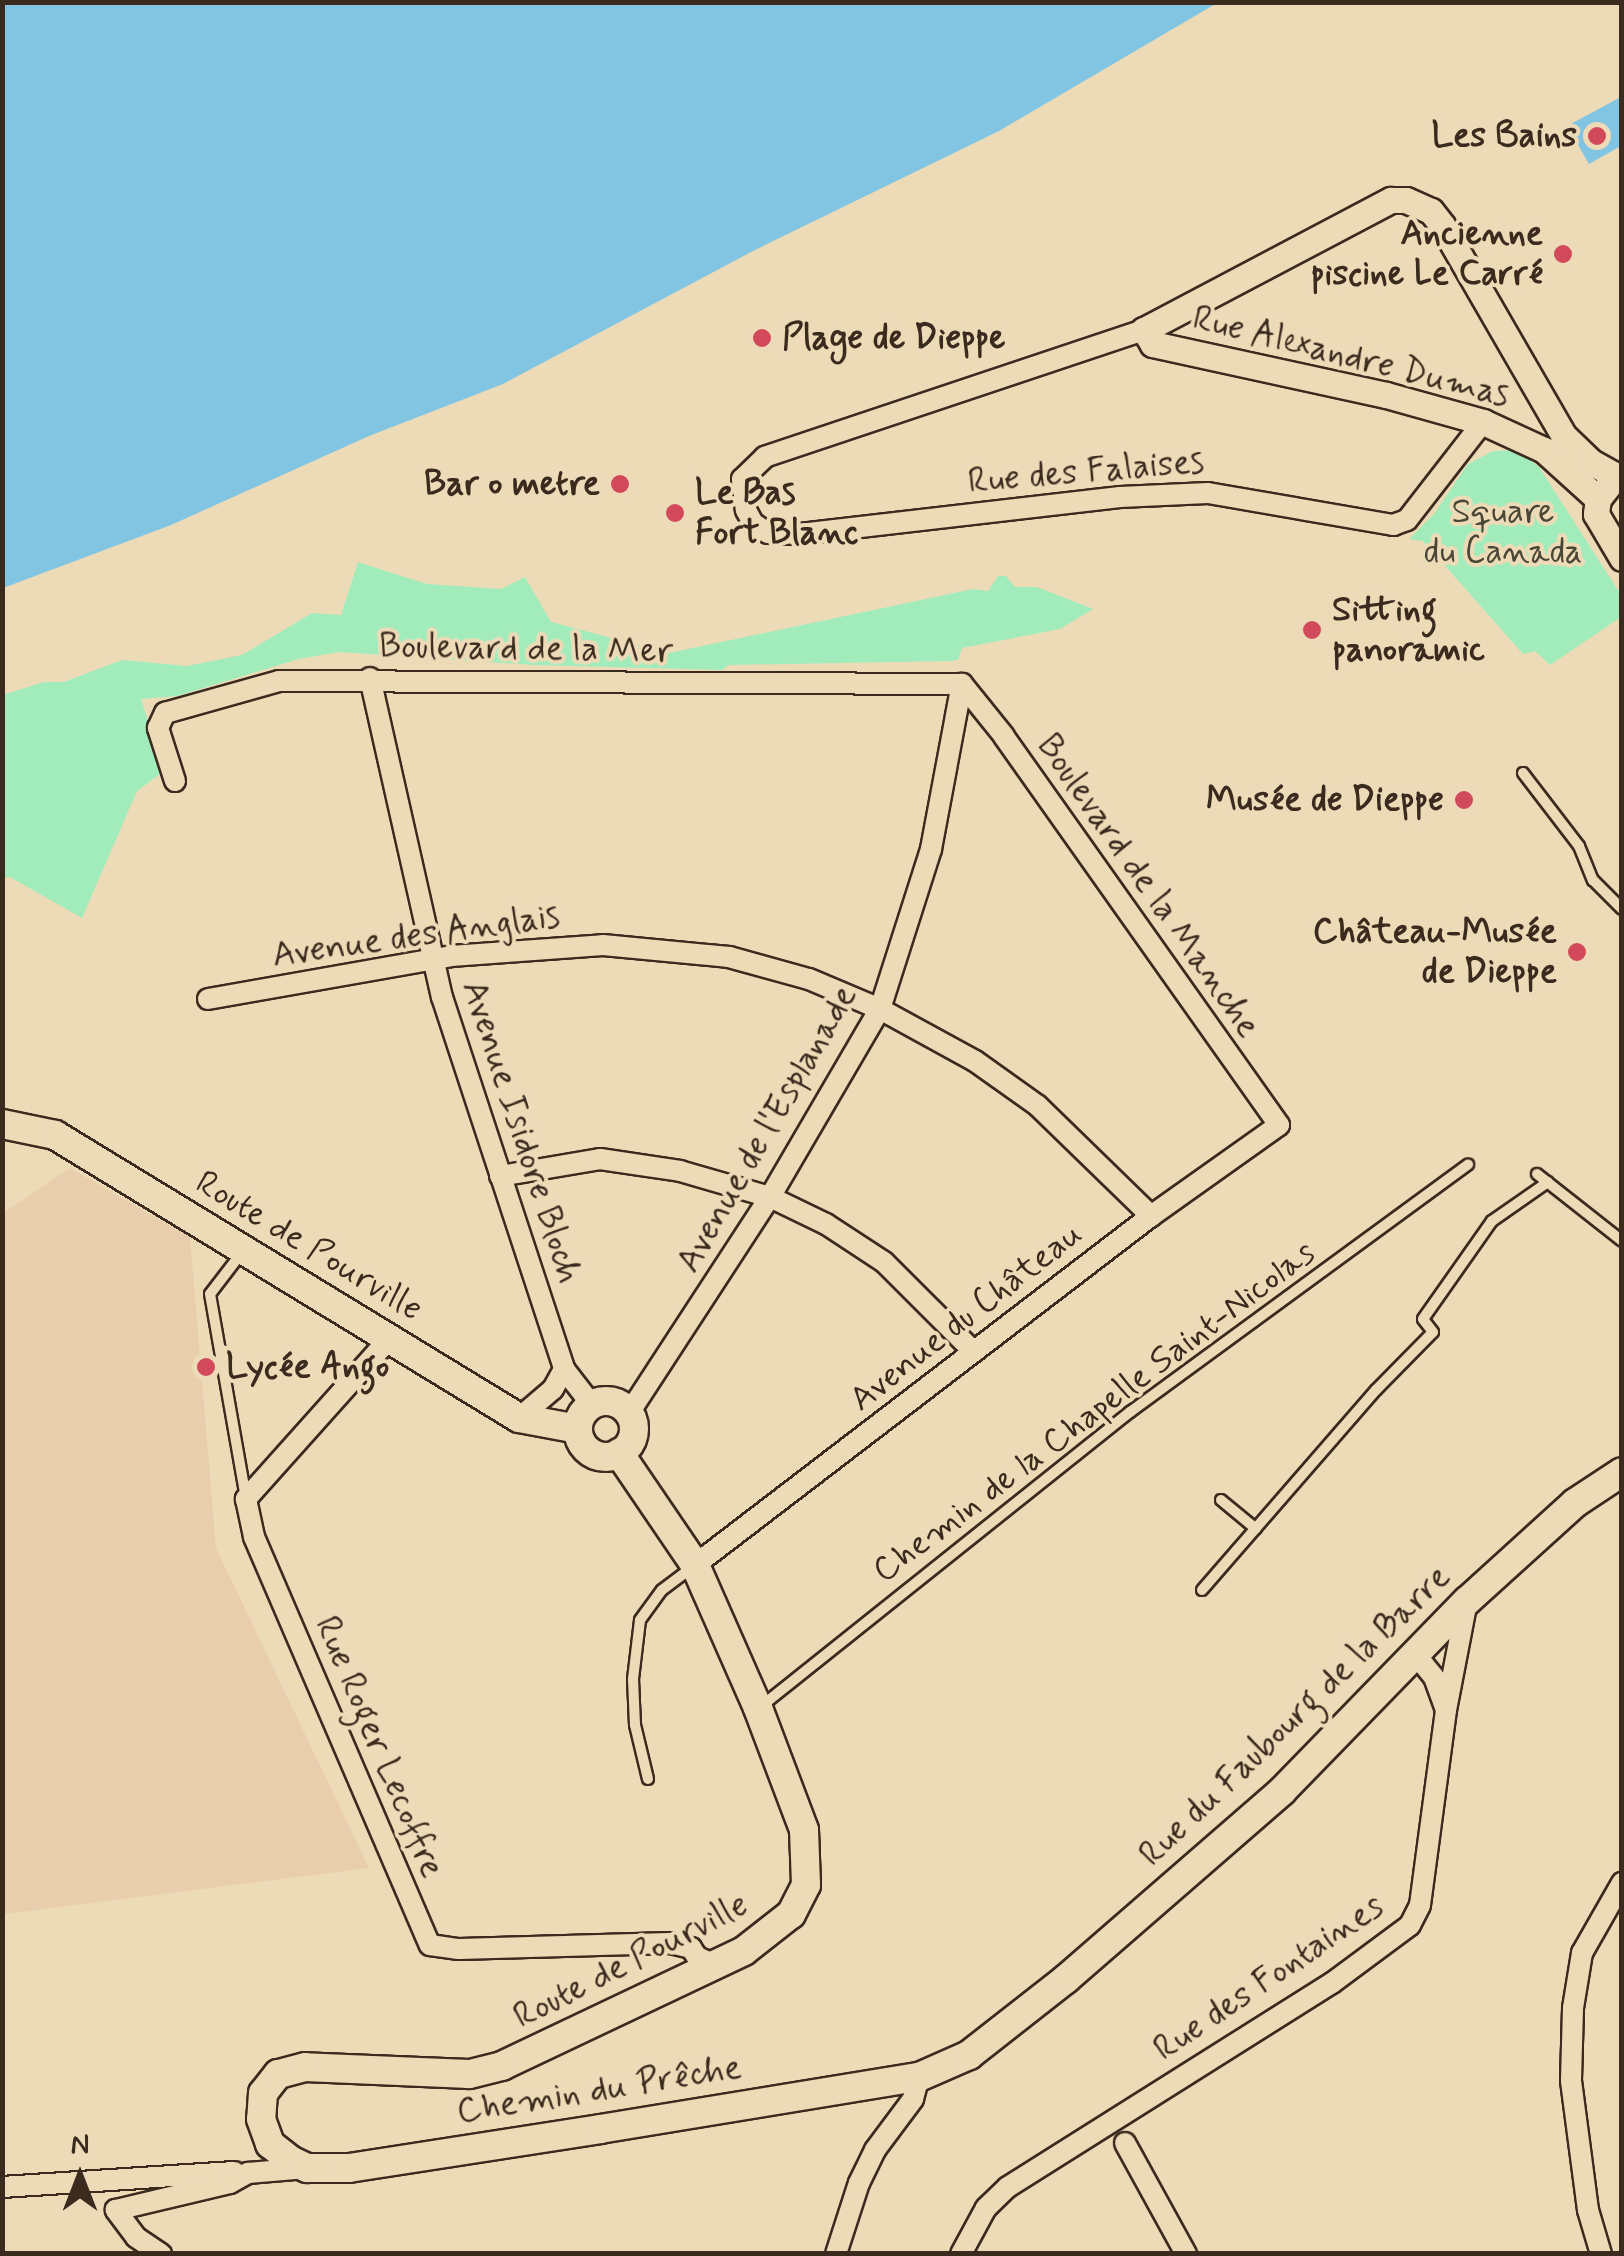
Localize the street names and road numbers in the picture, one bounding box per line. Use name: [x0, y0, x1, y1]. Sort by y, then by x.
street label: Rue Alexandre Dumas: [1190, 298, 1512, 416]
street label: Rue des Falaises: [967, 441, 1205, 503]
street label: Boulevard de la Mer: [381, 625, 671, 673]
street label: Boulevard de la Manche: [1031, 732, 1265, 1040]
street label: Avenue des Anglais: [273, 896, 559, 976]
street label: Avenue Isidore Bloch: [453, 977, 589, 1287]
street label: Avenue de l'Esplanade: [667, 977, 867, 1281]
street label: Route de Pourville: [193, 1165, 425, 1327]
street label: Avenue du Château: [837, 1210, 1095, 1424]
street label: Chemin de la Chapelle Saint-Nicolas: [862, 1230, 1326, 1594]
street label: Rue du Faubourg de la Barre: [1134, 1559, 1456, 1873]
street label: Rue Roger Lecoffre: [305, 1609, 453, 1885]
street label: Route de Pourville: [512, 1887, 750, 2035]
street label: Rue des Fontaines: [1148, 1887, 1390, 2069]
street label: Chemin du Prêche: [458, 2047, 740, 2133]

